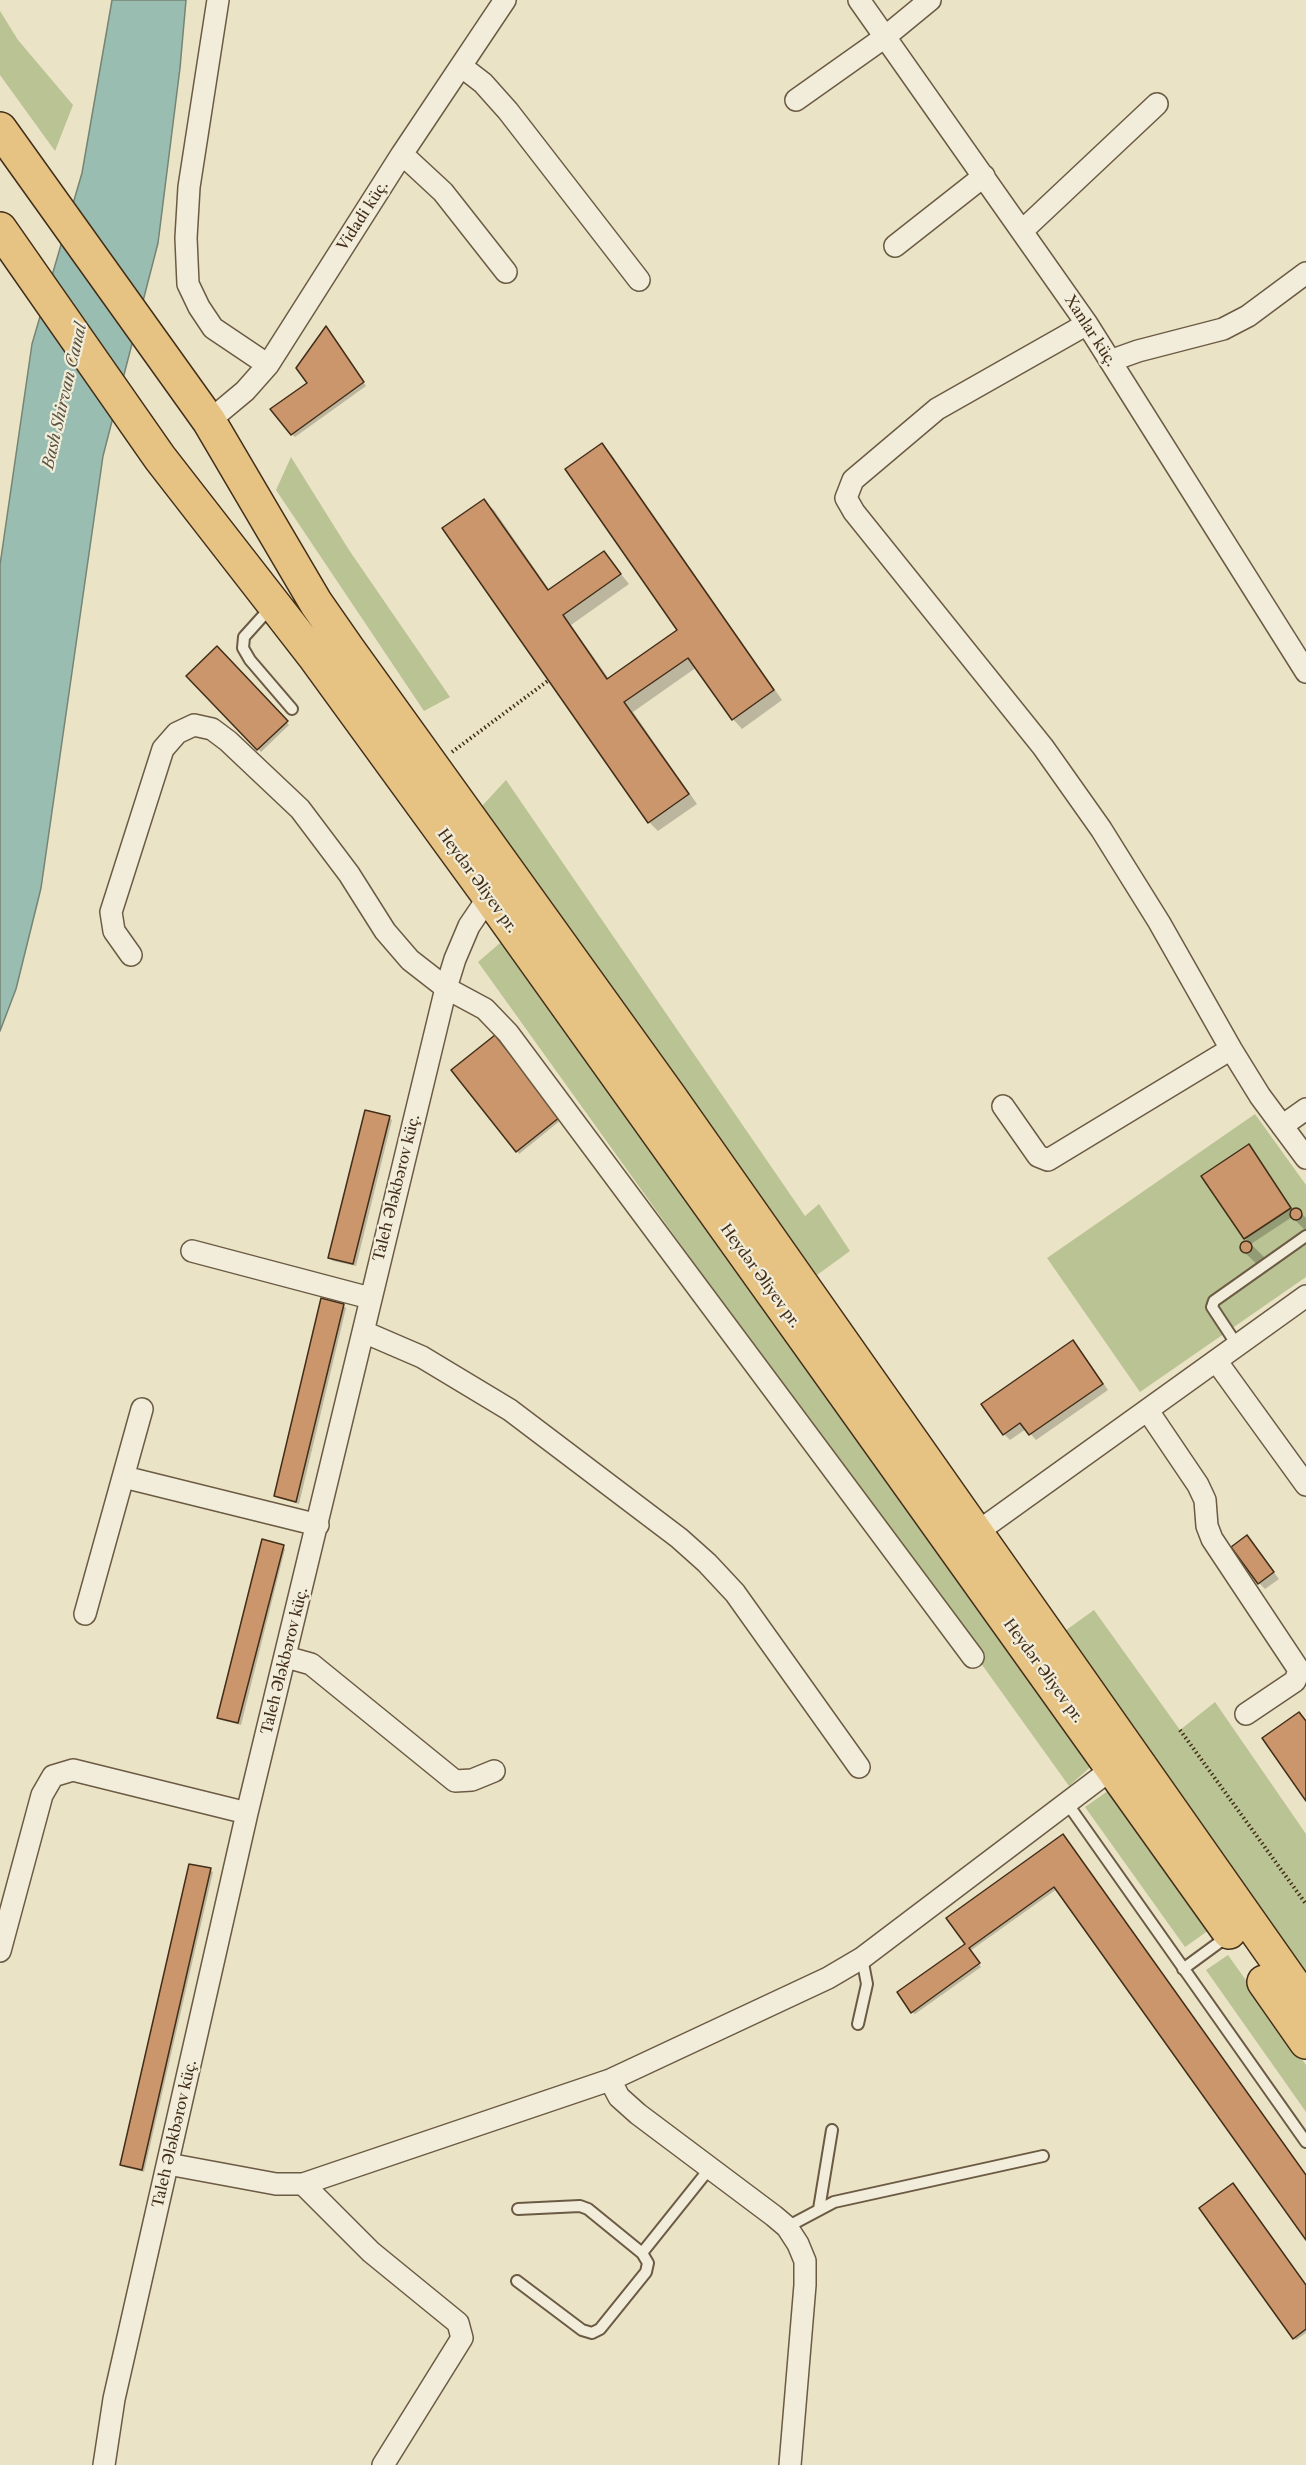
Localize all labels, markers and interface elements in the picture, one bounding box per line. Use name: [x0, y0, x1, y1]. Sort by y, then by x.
street label: Vidadi küç.: [334, 178, 392, 254]
street label: Xanlar küç.: [1060, 292, 1120, 370]
water label: Bash Shirvan Canal: [39, 321, 91, 471]
street label: Heydər Əliyev pr.: [433, 826, 521, 936]
street label: Taleh Ələkbərov küç.: [370, 1113, 424, 1263]
street label: Heydər Əliyev pr.: [716, 1221, 804, 1331]
street label: Taleh Ələkbərov küç.: [258, 1586, 312, 1736]
street label: Heydər Əliyev pr.: [999, 1616, 1087, 1726]
street label: Taleh Ələkbərov küç.: [149, 2058, 201, 2210]

